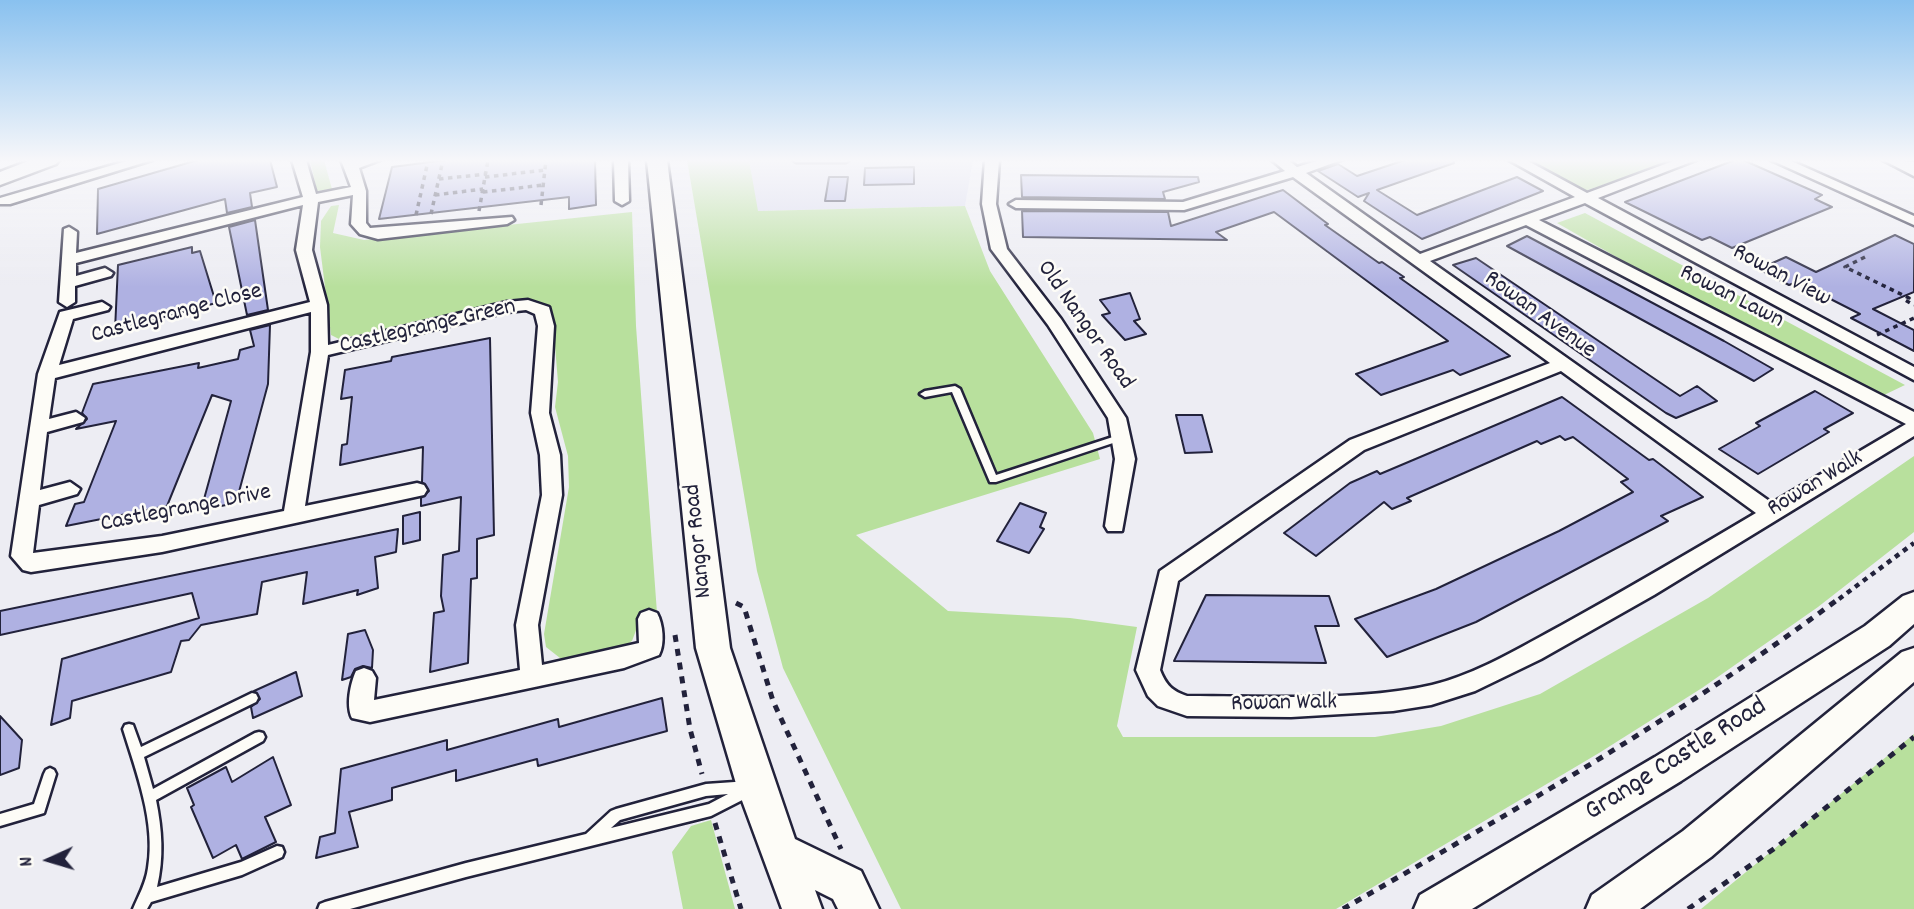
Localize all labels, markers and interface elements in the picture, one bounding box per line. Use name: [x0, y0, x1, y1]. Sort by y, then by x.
street label: Rowan View: [1727, 239, 1835, 315]
street label: Old Nangor Road: [1029, 256, 1139, 396]
street label: Rowan Lawn: [1674, 259, 1788, 337]
street label: Rowan Avenue: [1477, 266, 1601, 366]
street label: Castlegrange Close: [88, 278, 266, 352]
street label: Castlegrange Green: [337, 294, 519, 362]
street label: Rowan Walk: [1763, 445, 1869, 525]
street label: Castlegrange Drive: [98, 479, 274, 541]
street label: Nangor Road: [680, 482, 720, 600]
street label: Rowan Walk: [1231, 690, 1337, 720]
street label: Grange Castle Road: [1580, 692, 1774, 830]
north arrow: [14, 825, 84, 895]
text: N: [14, 856, 41, 867]

